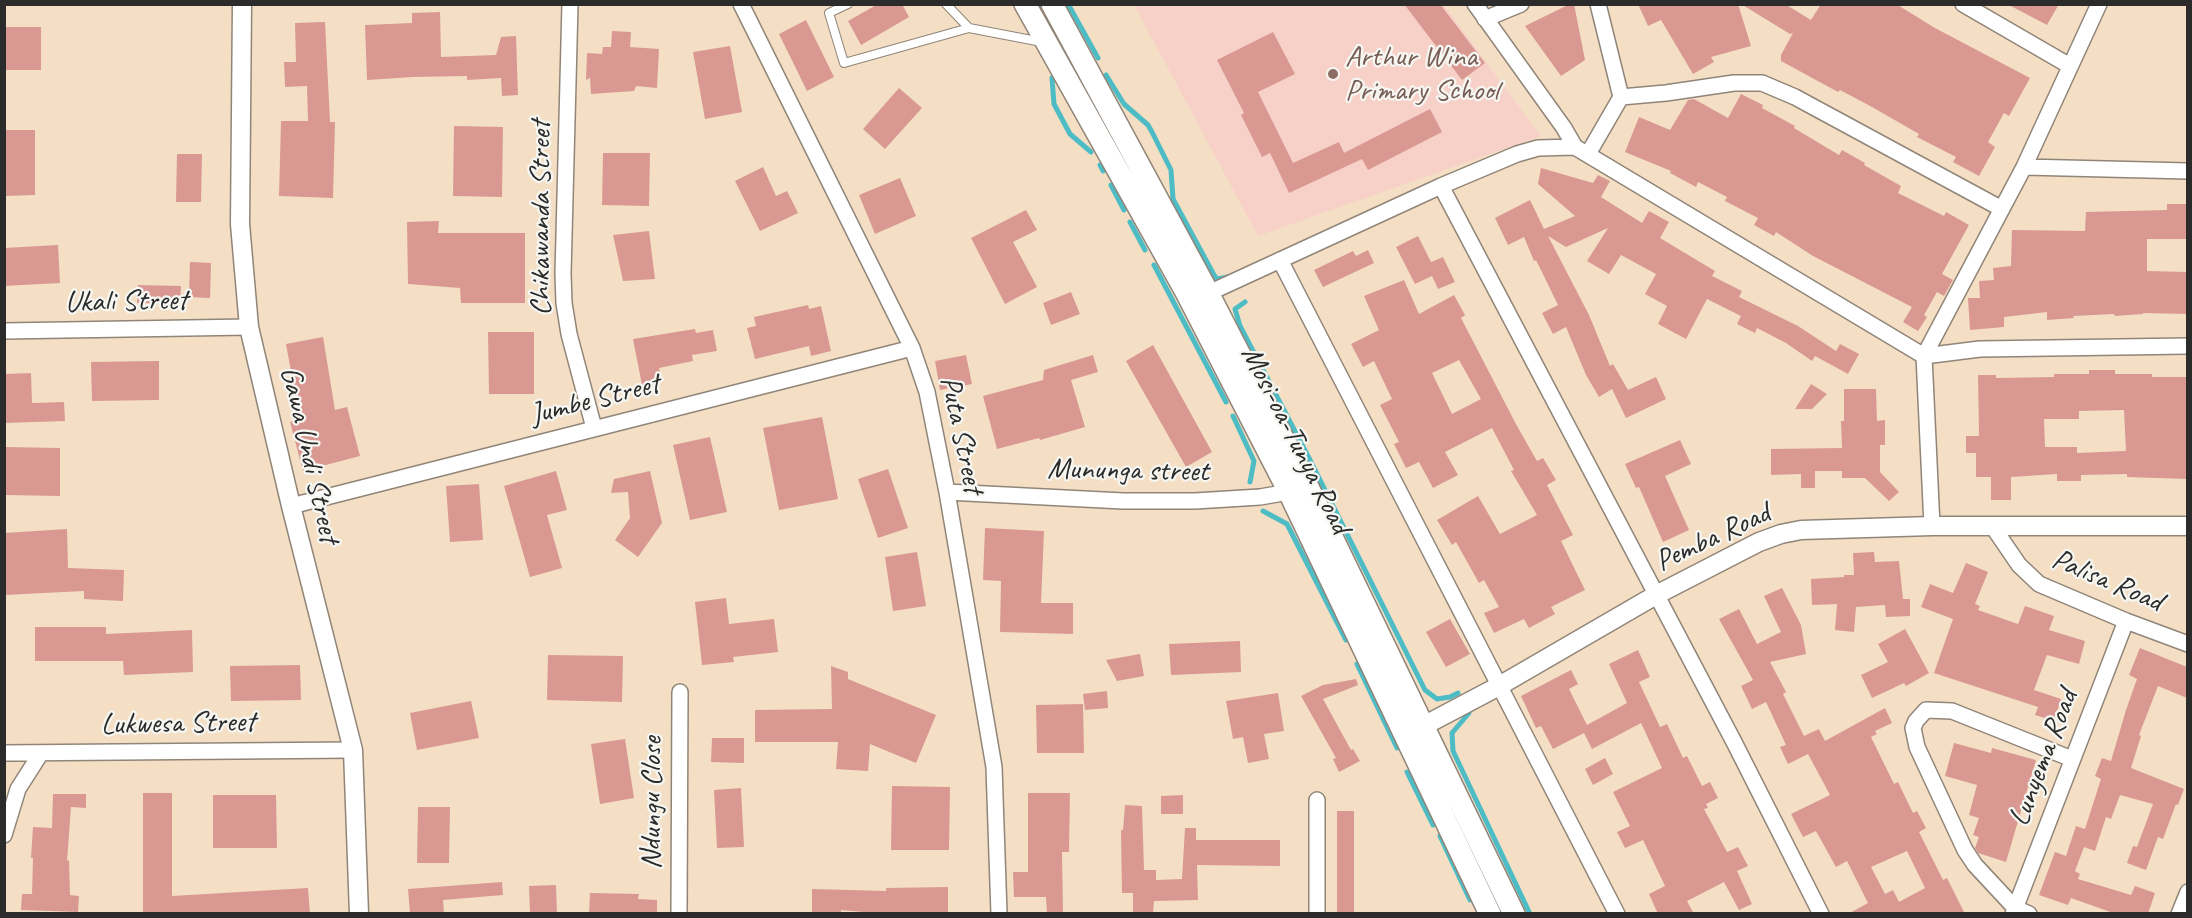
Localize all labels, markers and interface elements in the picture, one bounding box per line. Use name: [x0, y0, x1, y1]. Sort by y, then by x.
place label: Arthur Wina Primary School: [1345, 39, 1499, 110]
marker: Arthur Wina Primary School: [1326, 67, 1340, 81]
street label: Chikawanda Street: [523, 120, 559, 316]
street label: Ukali Street: [64, 283, 188, 321]
street label: Mosi-oa-Tunya Road: [1232, 340, 1358, 540]
street label: Gawa Undi Street: [271, 363, 347, 547]
street label: Jumbe Street: [527, 367, 663, 433]
street label: Puta Street: [931, 373, 991, 497]
street label: Mununga street: [1047, 452, 1209, 490]
street label: Pemba Road: [1650, 496, 1776, 580]
street label: Palisa Road: [2046, 542, 2168, 620]
street label: Lunyema Road: [2002, 685, 2086, 831]
street label: Lukwesa Street: [101, 705, 255, 743]
street label: Ndungu Close: [634, 736, 670, 870]

